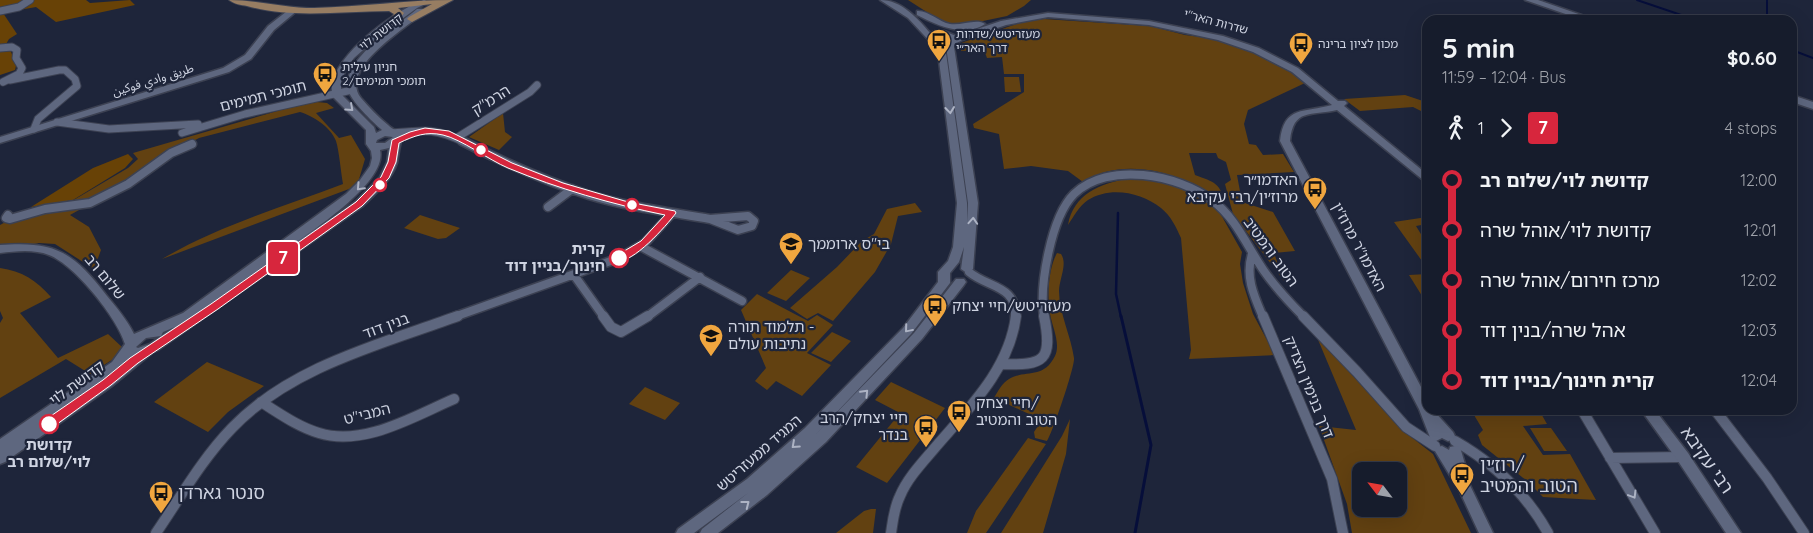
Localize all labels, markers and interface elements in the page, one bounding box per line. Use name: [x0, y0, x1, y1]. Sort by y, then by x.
street label: שדרות האר"י: [1182, 6, 1250, 37]
street label: קדושת לוי: [356, 10, 406, 53]
place label: מעזריטש/שדרות דרך האר״י: [956, 26, 1040, 55]
bus stop icon: מעזריטש/שדרות דרך האר״י: [926, 28, 952, 62]
text: 5 min: [1442, 30, 1515, 65]
bus stop icon: מכון לציון ברינה: [1288, 31, 1314, 65]
place label: מכון לציון ברינה: [1318, 36, 1398, 51]
text: $0.60: [1727, 46, 1777, 70]
place label: חניון עילית 2/תומכי תמימים: [342, 59, 426, 88]
street label: طريق وادي فوکين: [110, 60, 196, 102]
bus stop icon: חניון עילית 2/תומכי תמימים: [312, 61, 338, 95]
text: 11:59 – 12:04 · Bus: [1442, 67, 1566, 87]
street label: תומכי תמימים: [218, 76, 308, 115]
street label: הרמ"ק: [468, 80, 514, 119]
one-way arrow: [344, 102, 353, 111]
one-way arrow: [944, 106, 955, 114]
icon: walk: [1442, 114, 1470, 142]
icon: forward: [1492, 114, 1520, 142]
text: 7: [1538, 116, 1548, 139]
text: 1: [1478, 118, 1484, 138]
text: 4 stops: [1724, 118, 1777, 138]
unlabelled marker: [474, 143, 488, 157]
text: קדושת לוי/שלום רב: [1480, 168, 1649, 192]
place label: האדמו״ר מרוז׳ין/רבי עקיבא: [1187, 170, 1298, 206]
text: 12:00: [1740, 170, 1777, 190]
bus stop icon: האדמו״ר מרוז׳ין/רבי עקיבא: [1302, 176, 1328, 210]
unlabelled marker: [373, 178, 387, 192]
one-way arrow: [357, 181, 366, 190]
unlabelled marker: [625, 198, 639, 212]
street label: האדמו"ר מרוז'ין: [1328, 199, 1391, 295]
street label: הטוב והמטיב: [1240, 213, 1303, 290]
one-way arrow: [967, 217, 978, 225]
text: קדושת לוי/אוהל שרה: [1480, 218, 1652, 242]
text: 12:01: [1744, 220, 1777, 240]
school or university icon: בי"ס ארוממך: [778, 231, 804, 265]
place label: בי"ס ארוממך: [808, 234, 890, 253]
place label: קרית חינוך/בניין דוד: [505, 239, 605, 275]
line badge: 7: [267, 242, 299, 274]
text: 7: [278, 246, 288, 269]
marker: קרית חינוך/בניין דוד: [609, 248, 629, 268]
street label: שלום רב: [81, 250, 130, 303]
text: מרכז חירום/אוהל שרה: [1480, 268, 1660, 292]
text: 12:02: [1741, 270, 1777, 290]
bus stop icon: מעזריטש/חיי יצחק: [922, 293, 948, 327]
place label: מעזריטש/חיי יצחק: [952, 296, 1071, 315]
street label: בנין דוד: [360, 308, 412, 343]
place label: תלמוד תורה - נתיבות עולם: [728, 317, 815, 353]
text: אהל שרה/בנין דוד: [1480, 318, 1626, 342]
text: 12:03: [1741, 320, 1777, 340]
school or university icon: תלמוד תורה - נתיבות עולם: [698, 323, 724, 357]
one-way arrow: [906, 323, 914, 332]
street label: דרך בנימין הצדיק: [1280, 333, 1339, 441]
street label: קדושת לוי: [45, 356, 108, 409]
text: קרית חינוך/בניין דוד: [1480, 368, 1654, 392]
text: 12:04: [1741, 370, 1777, 390]
one-way arrow: [859, 390, 868, 399]
place label: חיי יצחק/ הטוב והמטיב: [976, 393, 1057, 429]
street label: המבי"ט: [341, 399, 392, 428]
bus stop icon: חיי יצחק/ הטוב והמטיב: [946, 399, 972, 433]
place label: חיי יצחק/הרב בנדר: [820, 408, 908, 444]
street label: המגיד ממעזריטש: [712, 410, 805, 495]
marker: קדושת לוי/שלום רב: [39, 414, 59, 434]
bus stop icon: חיי יצחק/הרב בנדר: [913, 414, 939, 448]
street label: רבי עקיבא: [1676, 422, 1739, 498]
place label: קדושת לוי/שלום רב: [7, 435, 91, 471]
one-way arrow: [791, 439, 800, 448]
place label: רוז׳ין/ הטוב והמטיב: [1480, 453, 1578, 497]
north arrow: [1352, 462, 1408, 518]
map controls: [1352, 462, 1407, 517]
bus stop icon: רוז׳ין/ הטוב והמטיב: [1449, 462, 1475, 496]
bus stop icon: סנטר גארדן: [148, 480, 174, 514]
place label: סנטר גארדן: [178, 481, 265, 504]
one-way arrow: [1626, 490, 1636, 499]
one-way arrow: [740, 501, 750, 510]

